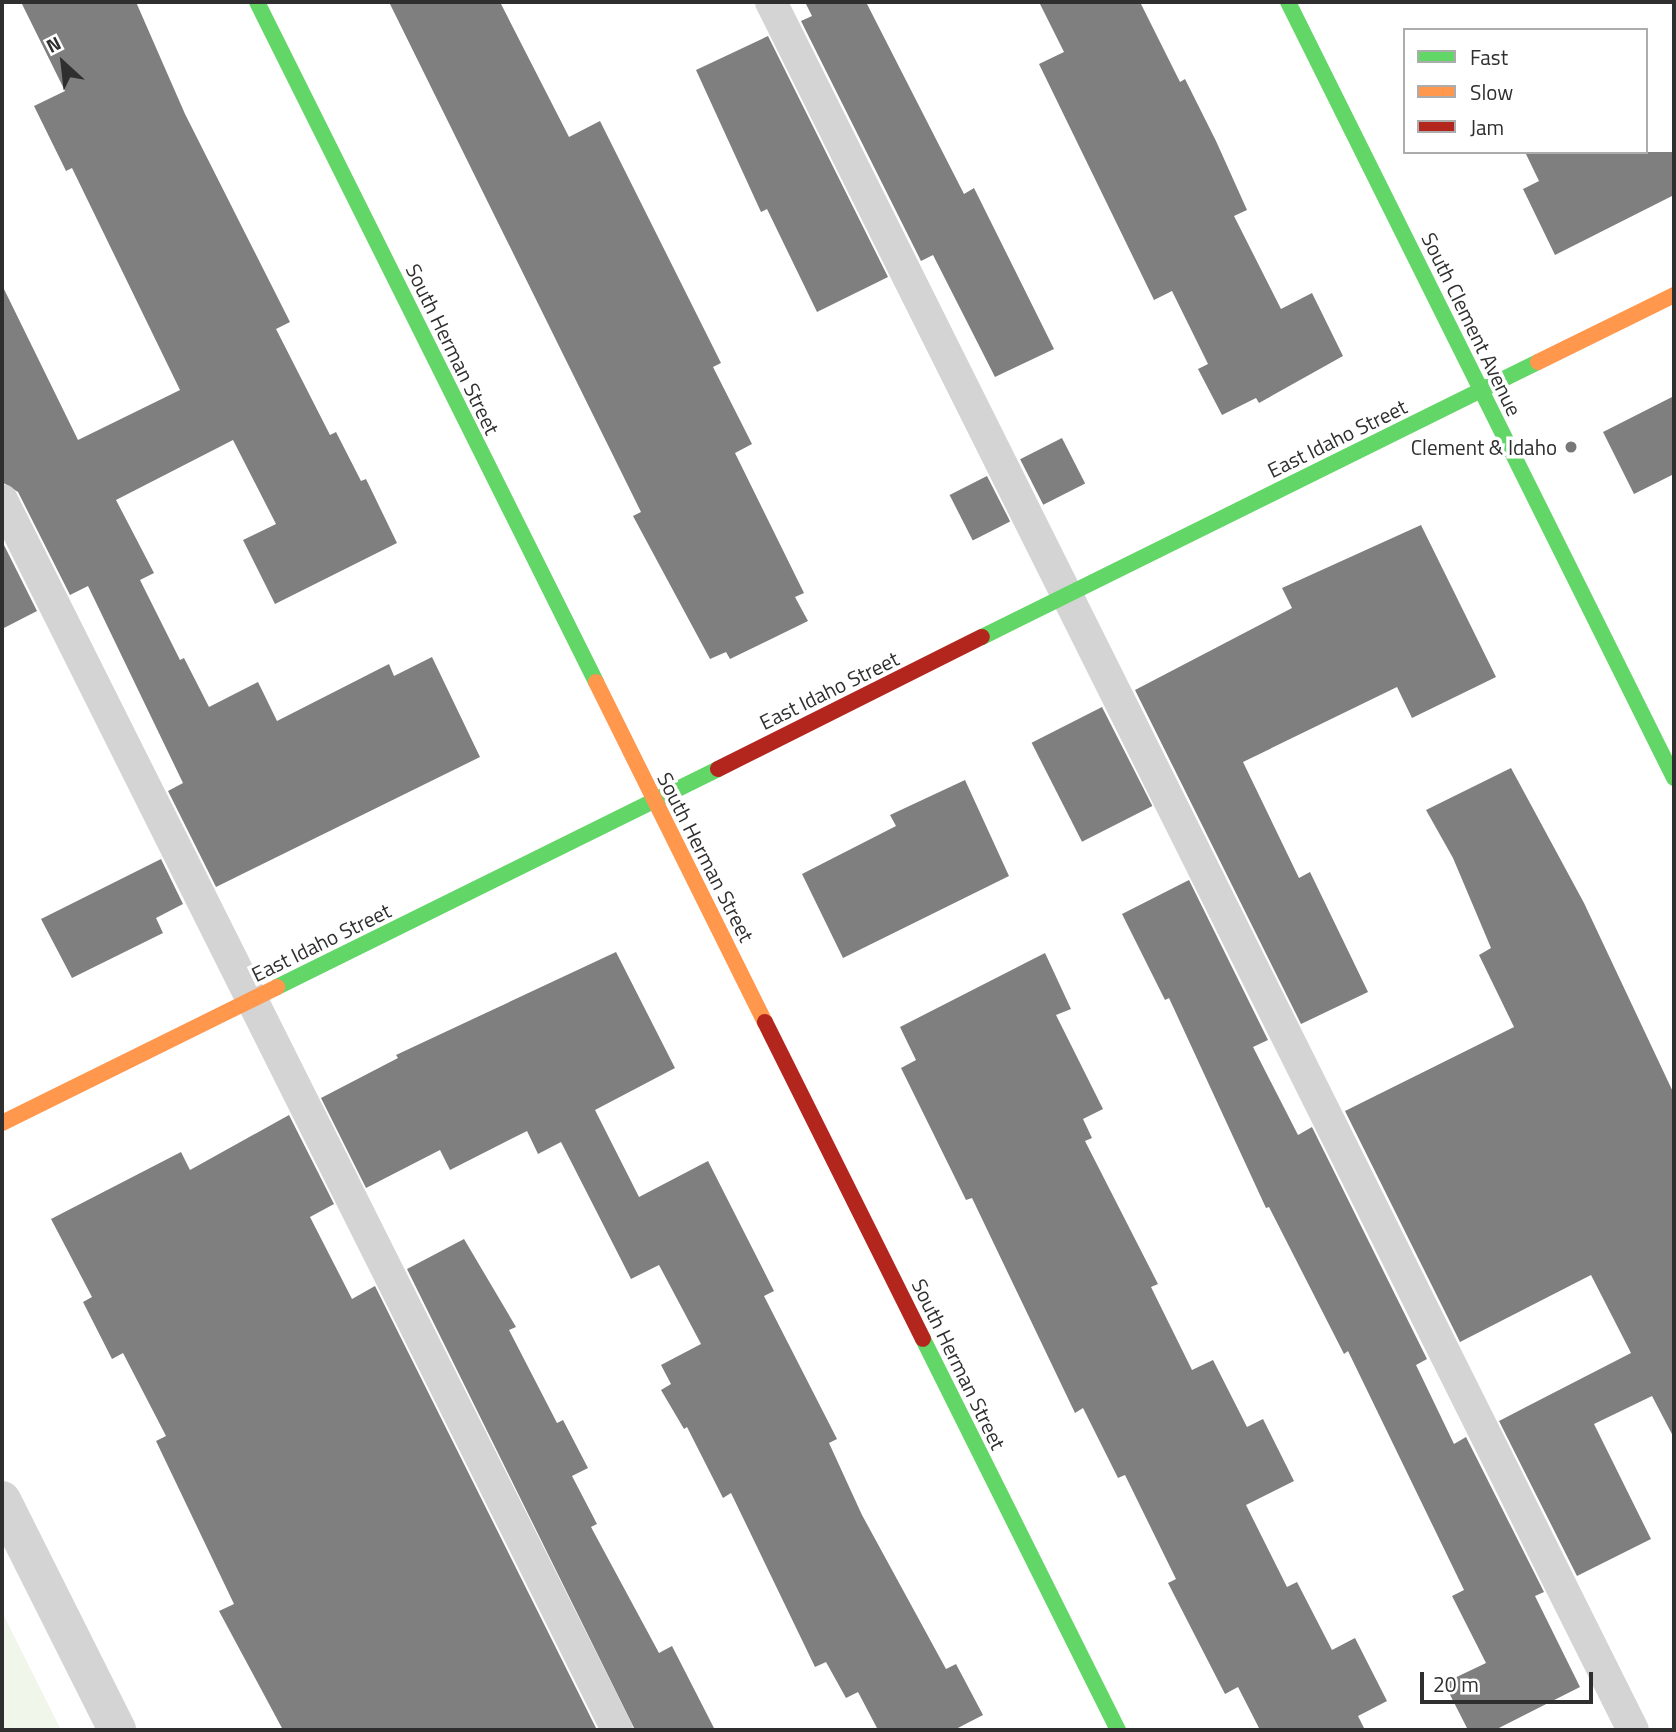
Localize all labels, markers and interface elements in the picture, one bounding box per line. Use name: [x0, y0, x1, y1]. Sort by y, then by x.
north arrow: [28, 28, 98, 98]
text: N: [41, 28, 66, 60]
legend: [1403, 28, 1648, 154]
text: Fast: [1470, 41, 1508, 73]
text: Slow: [1470, 76, 1513, 108]
text: Jam: [1470, 111, 1504, 143]
street label: South Clement Avenue: [1417, 228, 1527, 420]
street label: South Herman Street: [401, 259, 505, 439]
street label: East Idaho Street: [1263, 393, 1411, 483]
place label: Clement & Idaho: [1411, 434, 1557, 460]
marker: Clement & Idaho: [1563, 439, 1579, 455]
street label: East Idaho Street: [755, 645, 903, 735]
street label: South Herman Street: [652, 768, 760, 946]
street label: East Idaho Street: [247, 897, 395, 987]
street label: South Herman Street: [907, 1274, 1011, 1454]
scale bar: [1424, 1658, 1597, 1702]
text: 20 m: [1433, 1668, 1479, 1700]

